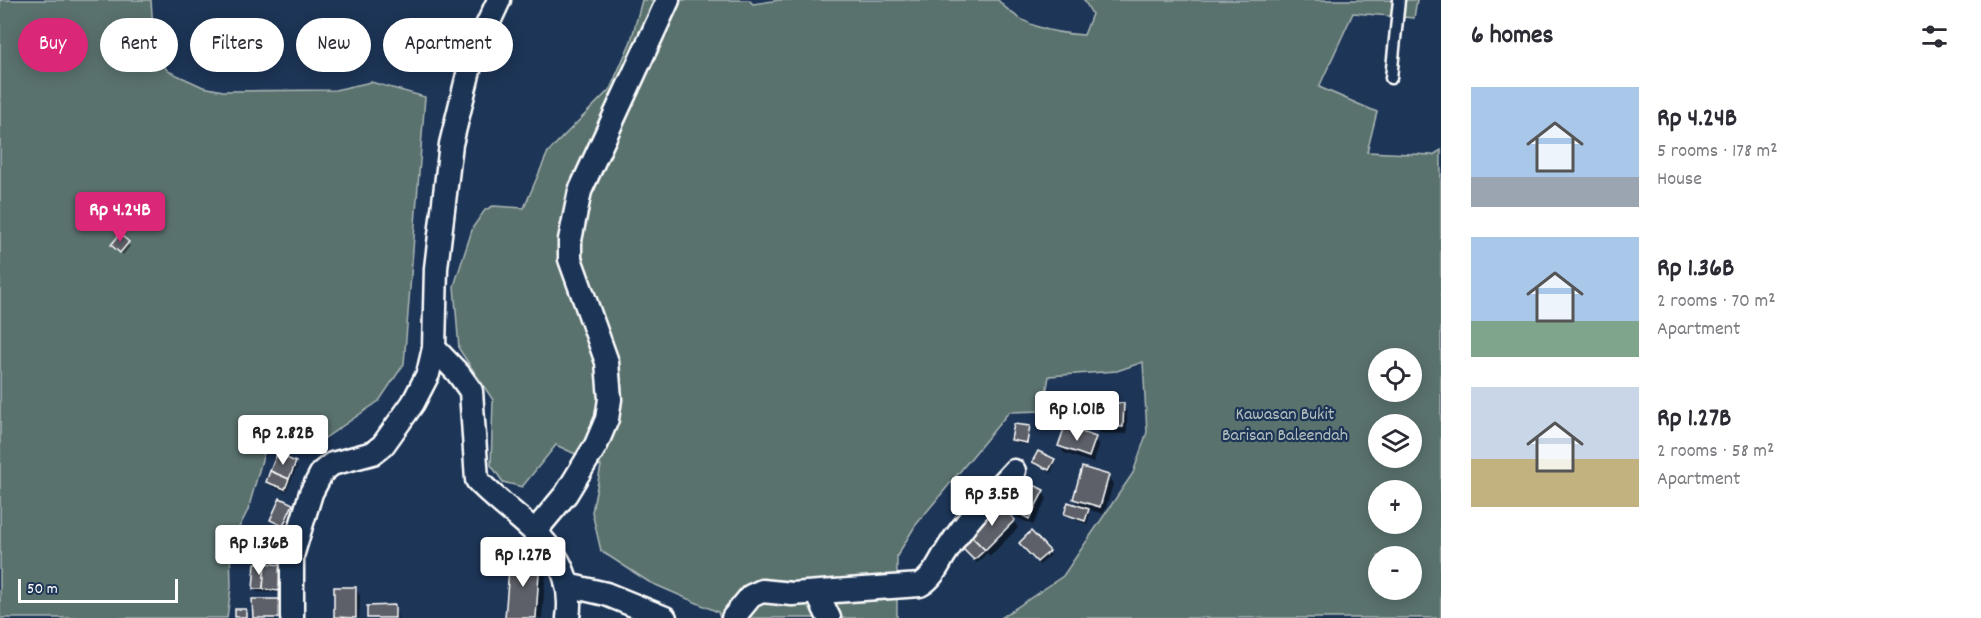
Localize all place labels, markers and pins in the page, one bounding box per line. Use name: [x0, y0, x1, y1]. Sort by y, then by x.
pin: Rp 4.24B: [58, 192, 182, 243]
pin: Rp 1.01B: [1015, 391, 1139, 442]
pin: Rp 2.82B: [221, 415, 345, 466]
pin: Rp 3.5B: [937, 476, 1047, 527]
pin: Rp 1.36B: [197, 525, 321, 576]
pin: Rp 1.27B: [461, 537, 585, 588]

